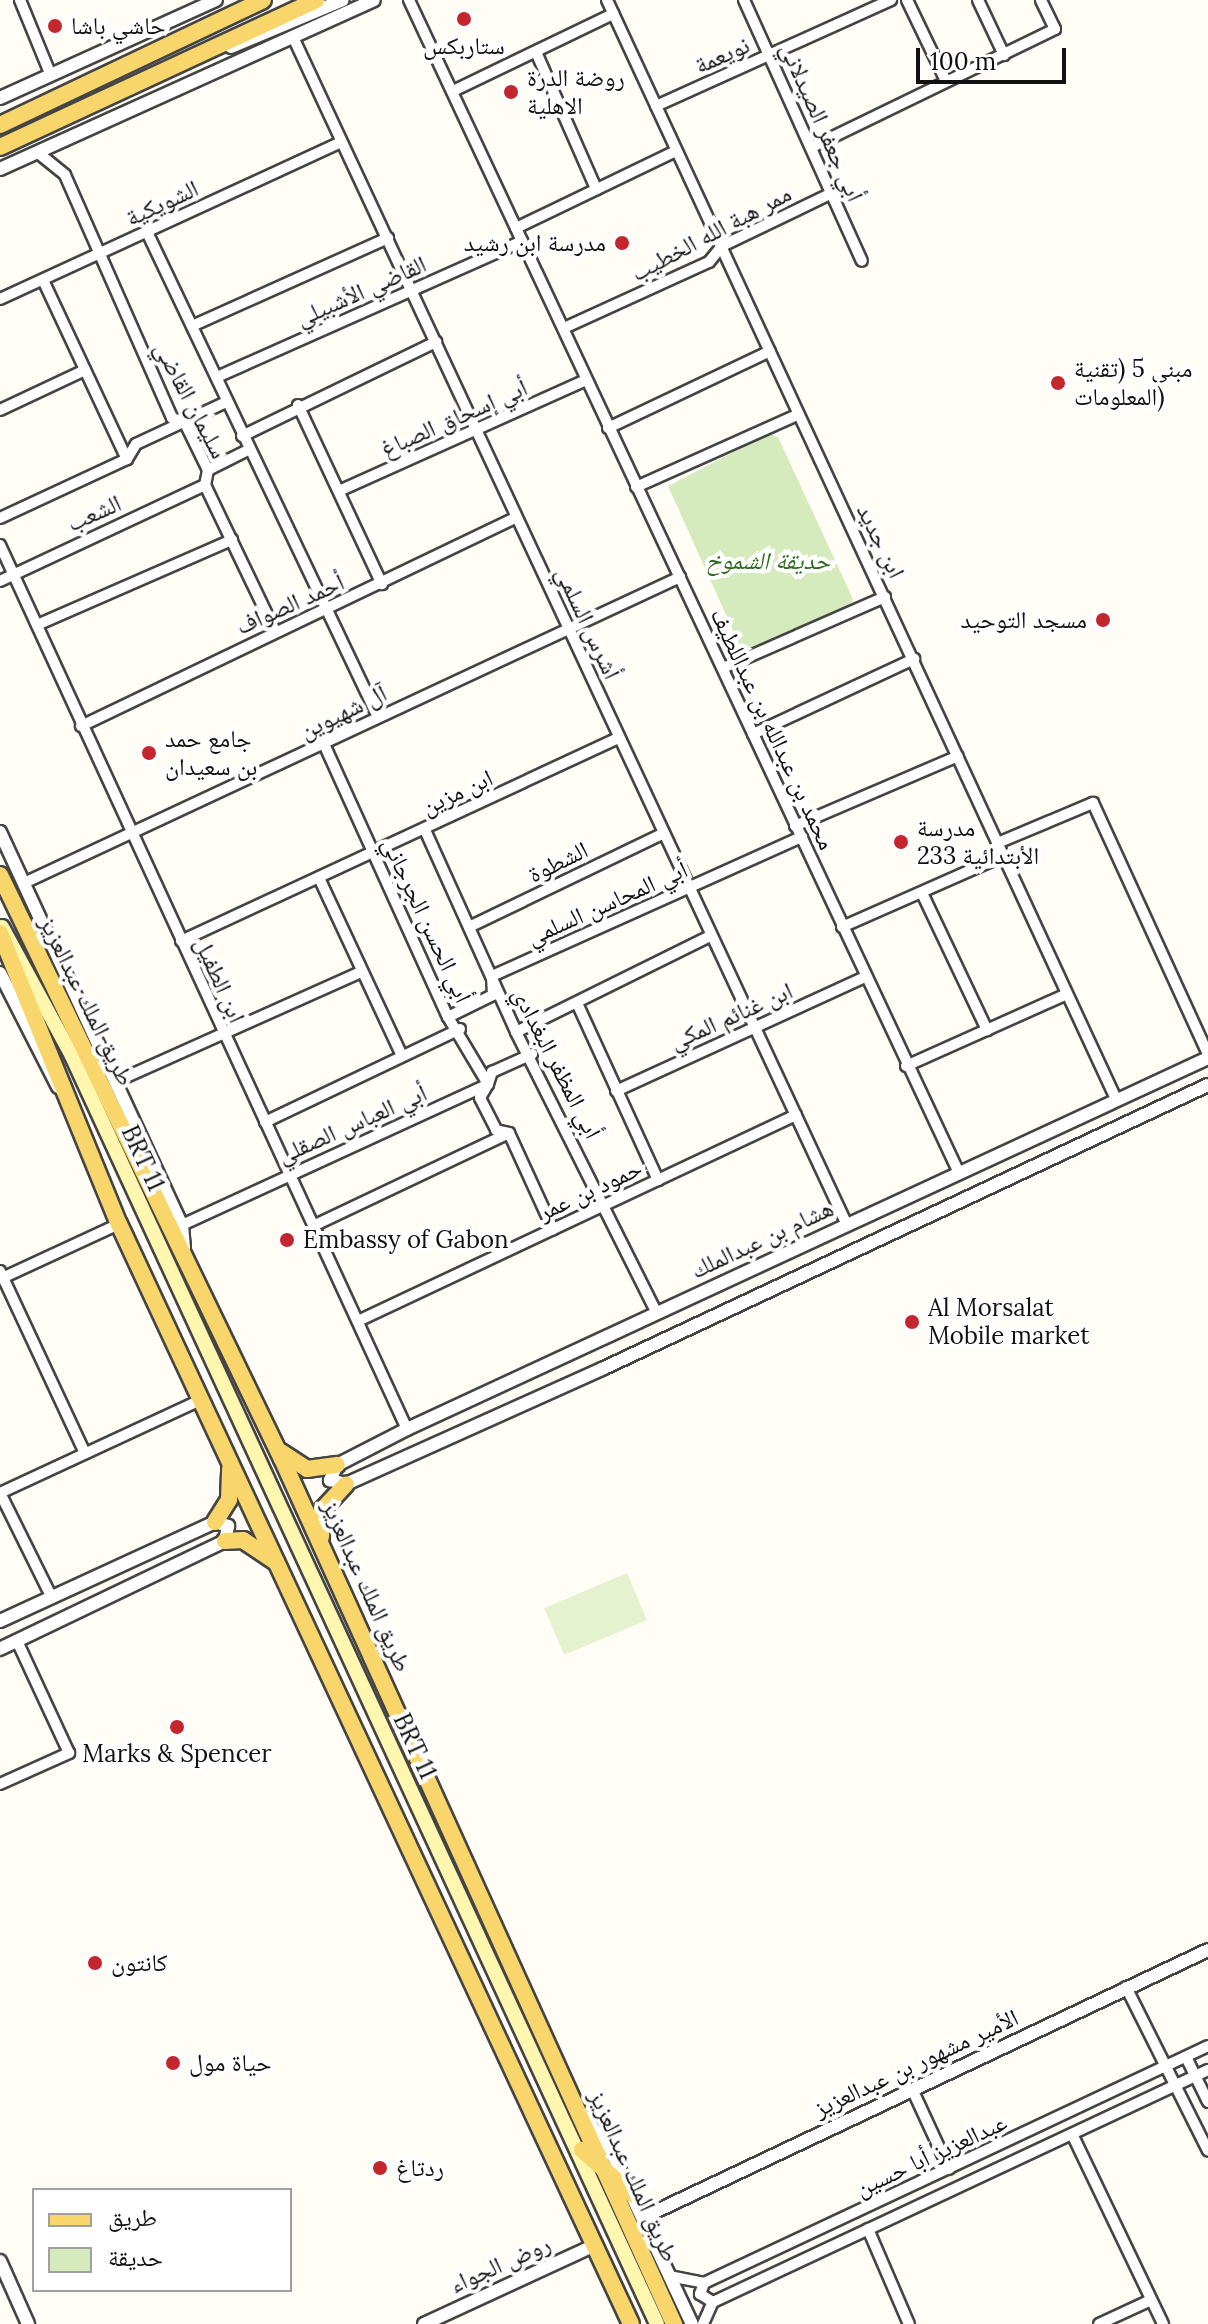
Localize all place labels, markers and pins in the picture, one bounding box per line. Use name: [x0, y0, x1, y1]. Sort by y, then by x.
marker: ستاربكس: [455, 10, 473, 28]
place label: حاشي باشا: [71, 12, 165, 40]
marker: حاشي باشا: [46, 17, 64, 35]
place label: ستاربكس: [423, 32, 505, 60]
place label: روضة الدرة الاهلية: [527, 64, 625, 120]
marker: روضة الدرة الاهلية: [502, 83, 520, 101]
place label: مدرسة ابن رشيد: [464, 229, 606, 257]
marker: مدرسة ابن رشيد: [613, 234, 631, 252]
place label: مبنى 5 (تقنية المعلومات): [1074, 355, 1192, 411]
marker: مبنى 5 (تقنية المعلومات): [1049, 374, 1067, 392]
place label: مسجد التوحيد: [961, 606, 1087, 634]
marker: مسجد التوحيد: [1094, 611, 1112, 629]
place label: جامع حمد بن سعيدان: [165, 725, 257, 781]
marker: جامع حمد بن سعيدان: [140, 744, 158, 762]
place label: مدرسة الأبتدائية 233: [917, 814, 1039, 870]
marker: مدرسة الأبتدائية 233: [892, 833, 910, 851]
place label: Embassy of Gabon: [303, 1226, 509, 1254]
marker: Embassy of Gabon: [278, 1231, 296, 1249]
place label: Al Morsalat Mobile market: [928, 1294, 1089, 1350]
marker: Al Morsalat Mobile market: [903, 1313, 921, 1331]
marker: Marks & Spencer: [168, 1718, 186, 1736]
place label: Marks & Spencer: [82, 1740, 272, 1768]
place label: كانتون: [111, 1949, 168, 1977]
marker: كانتون: [86, 1954, 104, 1972]
place label: حياة مول: [189, 2049, 272, 2077]
marker: حياة مول: [164, 2054, 182, 2072]
place label: ردتاغ: [396, 2154, 444, 2182]
marker: ردتاغ: [371, 2159, 389, 2177]

